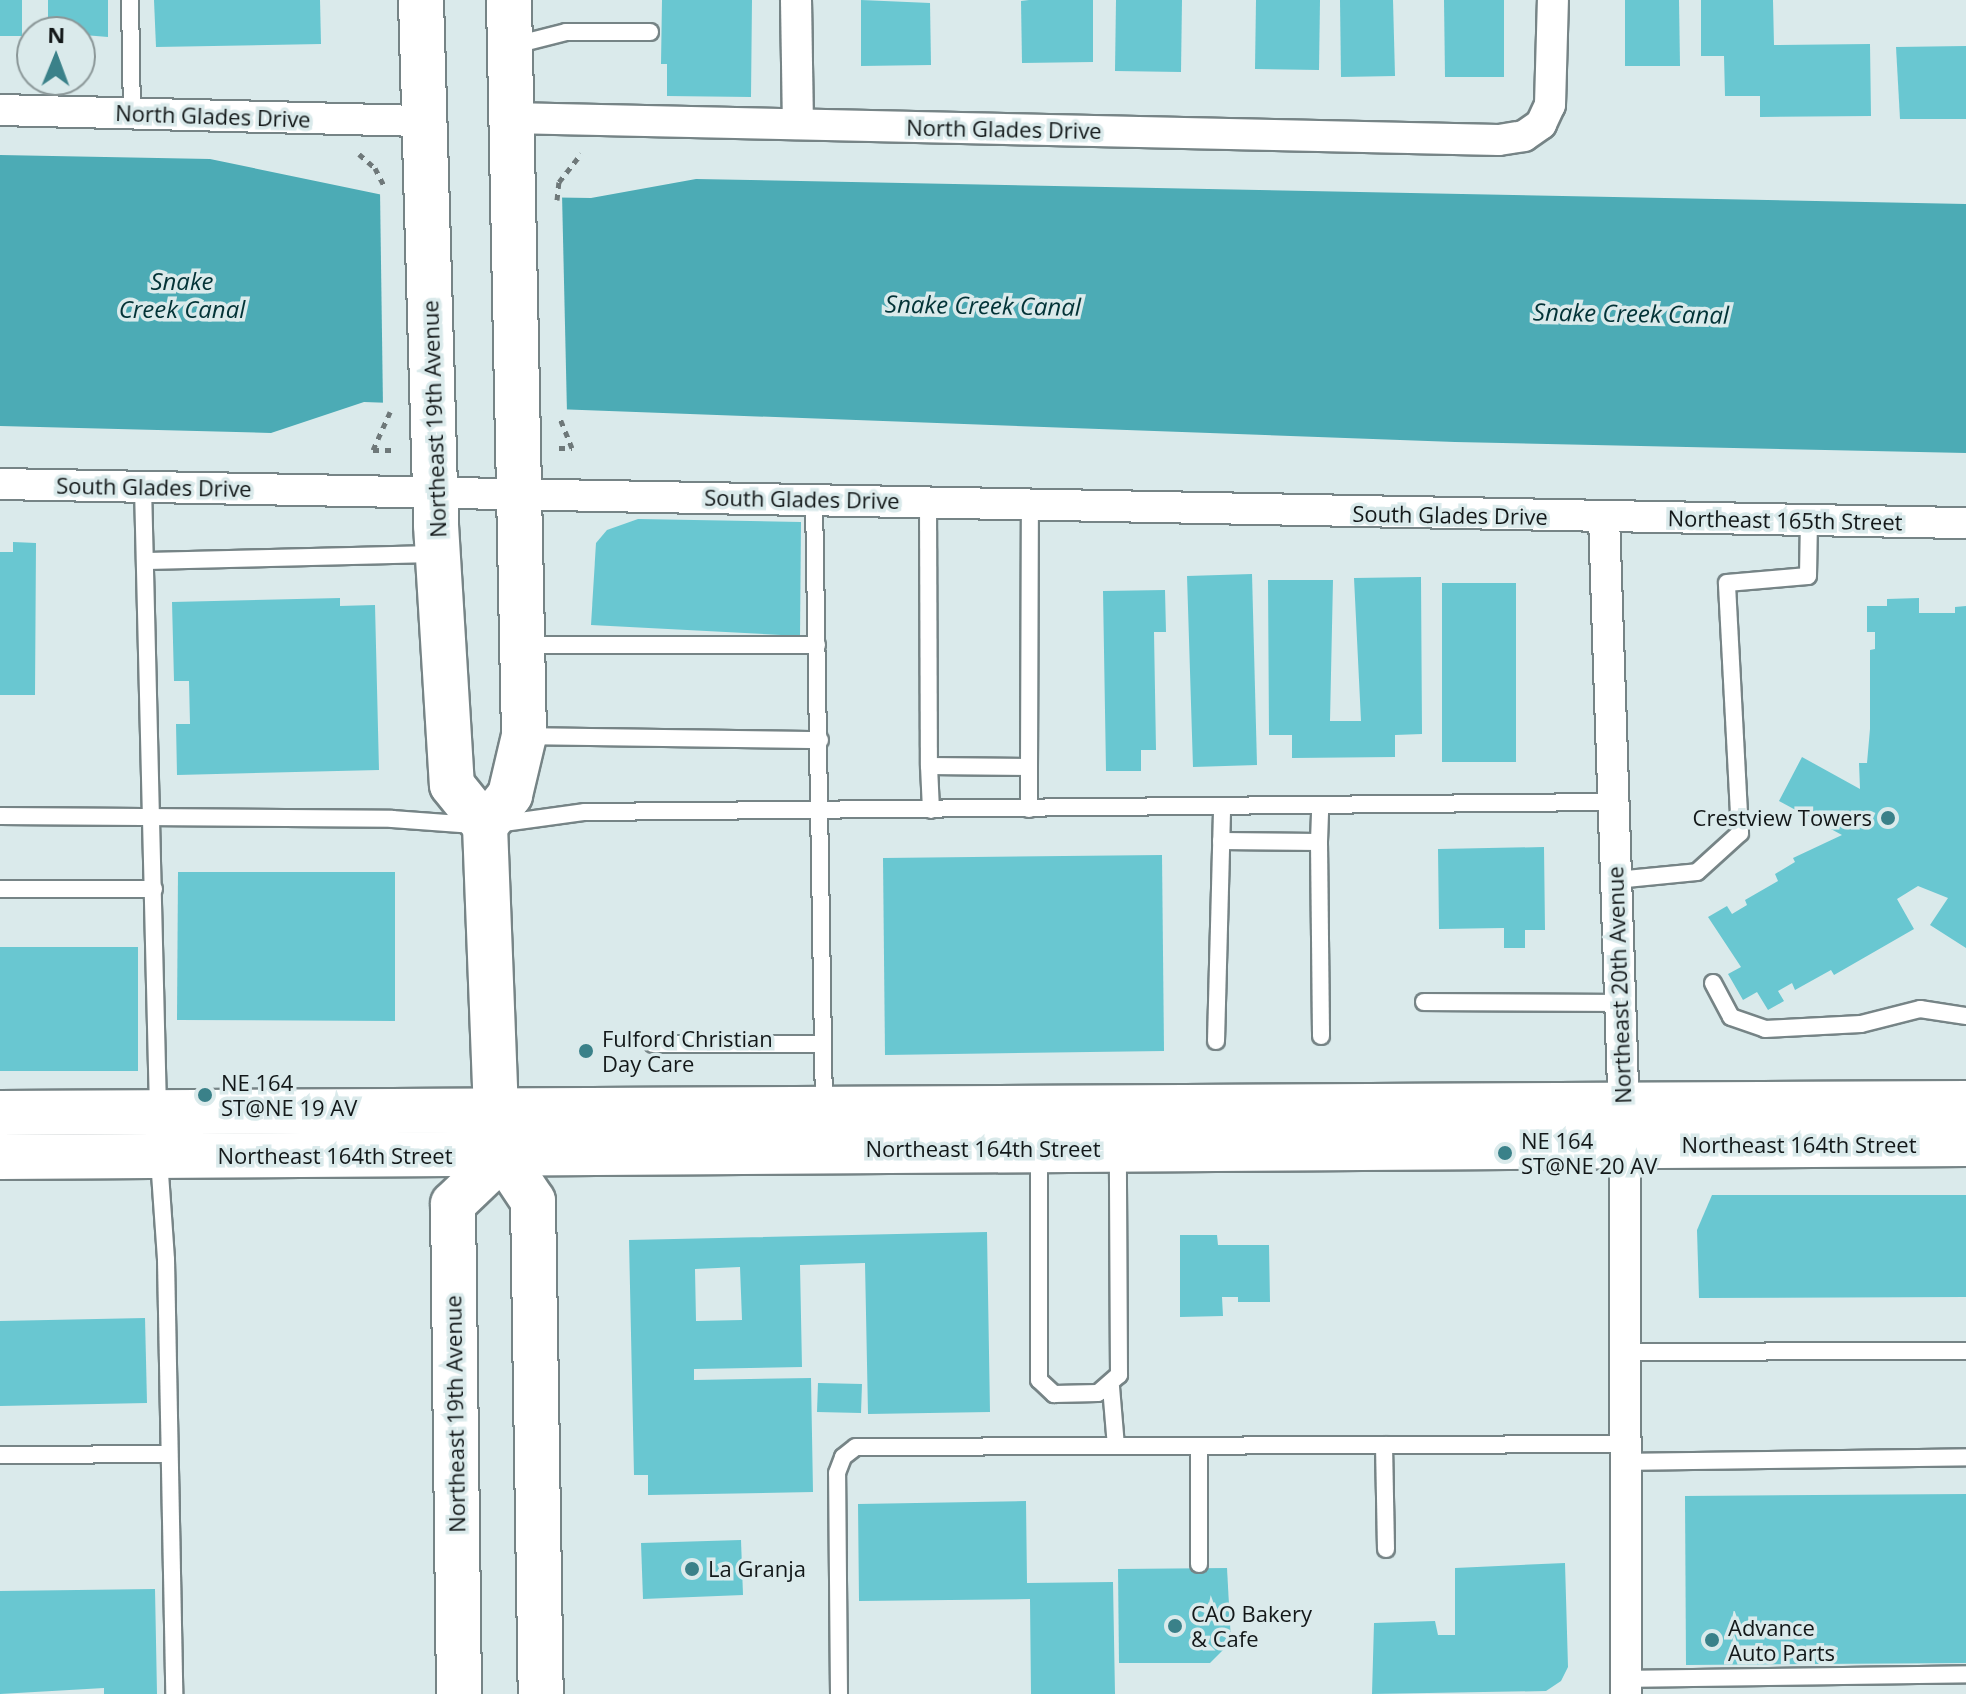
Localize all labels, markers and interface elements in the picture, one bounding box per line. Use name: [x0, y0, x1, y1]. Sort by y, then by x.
north arrow: [16, 16, 96, 96]
text: N: [47, 19, 66, 49]
street label: North Glades Drive: [115, 99, 311, 133]
street label: North Glades Drive: [906, 114, 1102, 144]
water label: Snake Creek Canal: [119, 267, 245, 323]
water label: Snake Creek Canal: [885, 289, 1081, 321]
water label: Snake Creek Canal: [1533, 297, 1729, 329]
street label: Northeast 19th Avenue: [417, 300, 451, 538]
street label: South Glades Drive: [56, 472, 252, 502]
street label: South Glades Drive: [704, 484, 900, 514]
street label: South Glades Drive: [1352, 500, 1548, 530]
street label: Northeast 165th Street: [1667, 505, 1903, 535]
place label: Crestview Towers: [1693, 805, 1872, 831]
marker: Crestview Towers: [1879, 809, 1897, 827]
street label: Northeast 20th Avenue: [1602, 866, 1636, 1104]
place label: Fulford Christian Day Care: [602, 1025, 773, 1076]
marker: Fulford Christian Day Care: [577, 1042, 595, 1060]
place label: NE 164 ST@NE 19 AV: [221, 1069, 357, 1120]
marker: NE 164 ST@NE 19 AV: [196, 1086, 214, 1104]
place label: NE 164 ST@NE 20 AV: [1521, 1127, 1657, 1178]
street label: Northeast 164th Street: [1682, 1132, 1916, 1158]
street label: Northeast 164th Street: [866, 1136, 1100, 1162]
street label: Northeast 164th Street: [218, 1143, 452, 1169]
marker: NE 164 ST@NE 20 AV: [1496, 1144, 1514, 1162]
street label: Northeast 19th Avenue: [440, 1295, 470, 1533]
place label: La Granja: [708, 1556, 806, 1582]
marker: La Granja: [683, 1560, 701, 1578]
place label: CAO Bakery & Cafe: [1191, 1600, 1312, 1652]
place label: Advance Auto Parts: [1728, 1614, 1835, 1666]
marker: CAO Bakery & Cafe: [1166, 1617, 1184, 1635]
marker: Advance Auto Parts: [1703, 1631, 1721, 1649]

